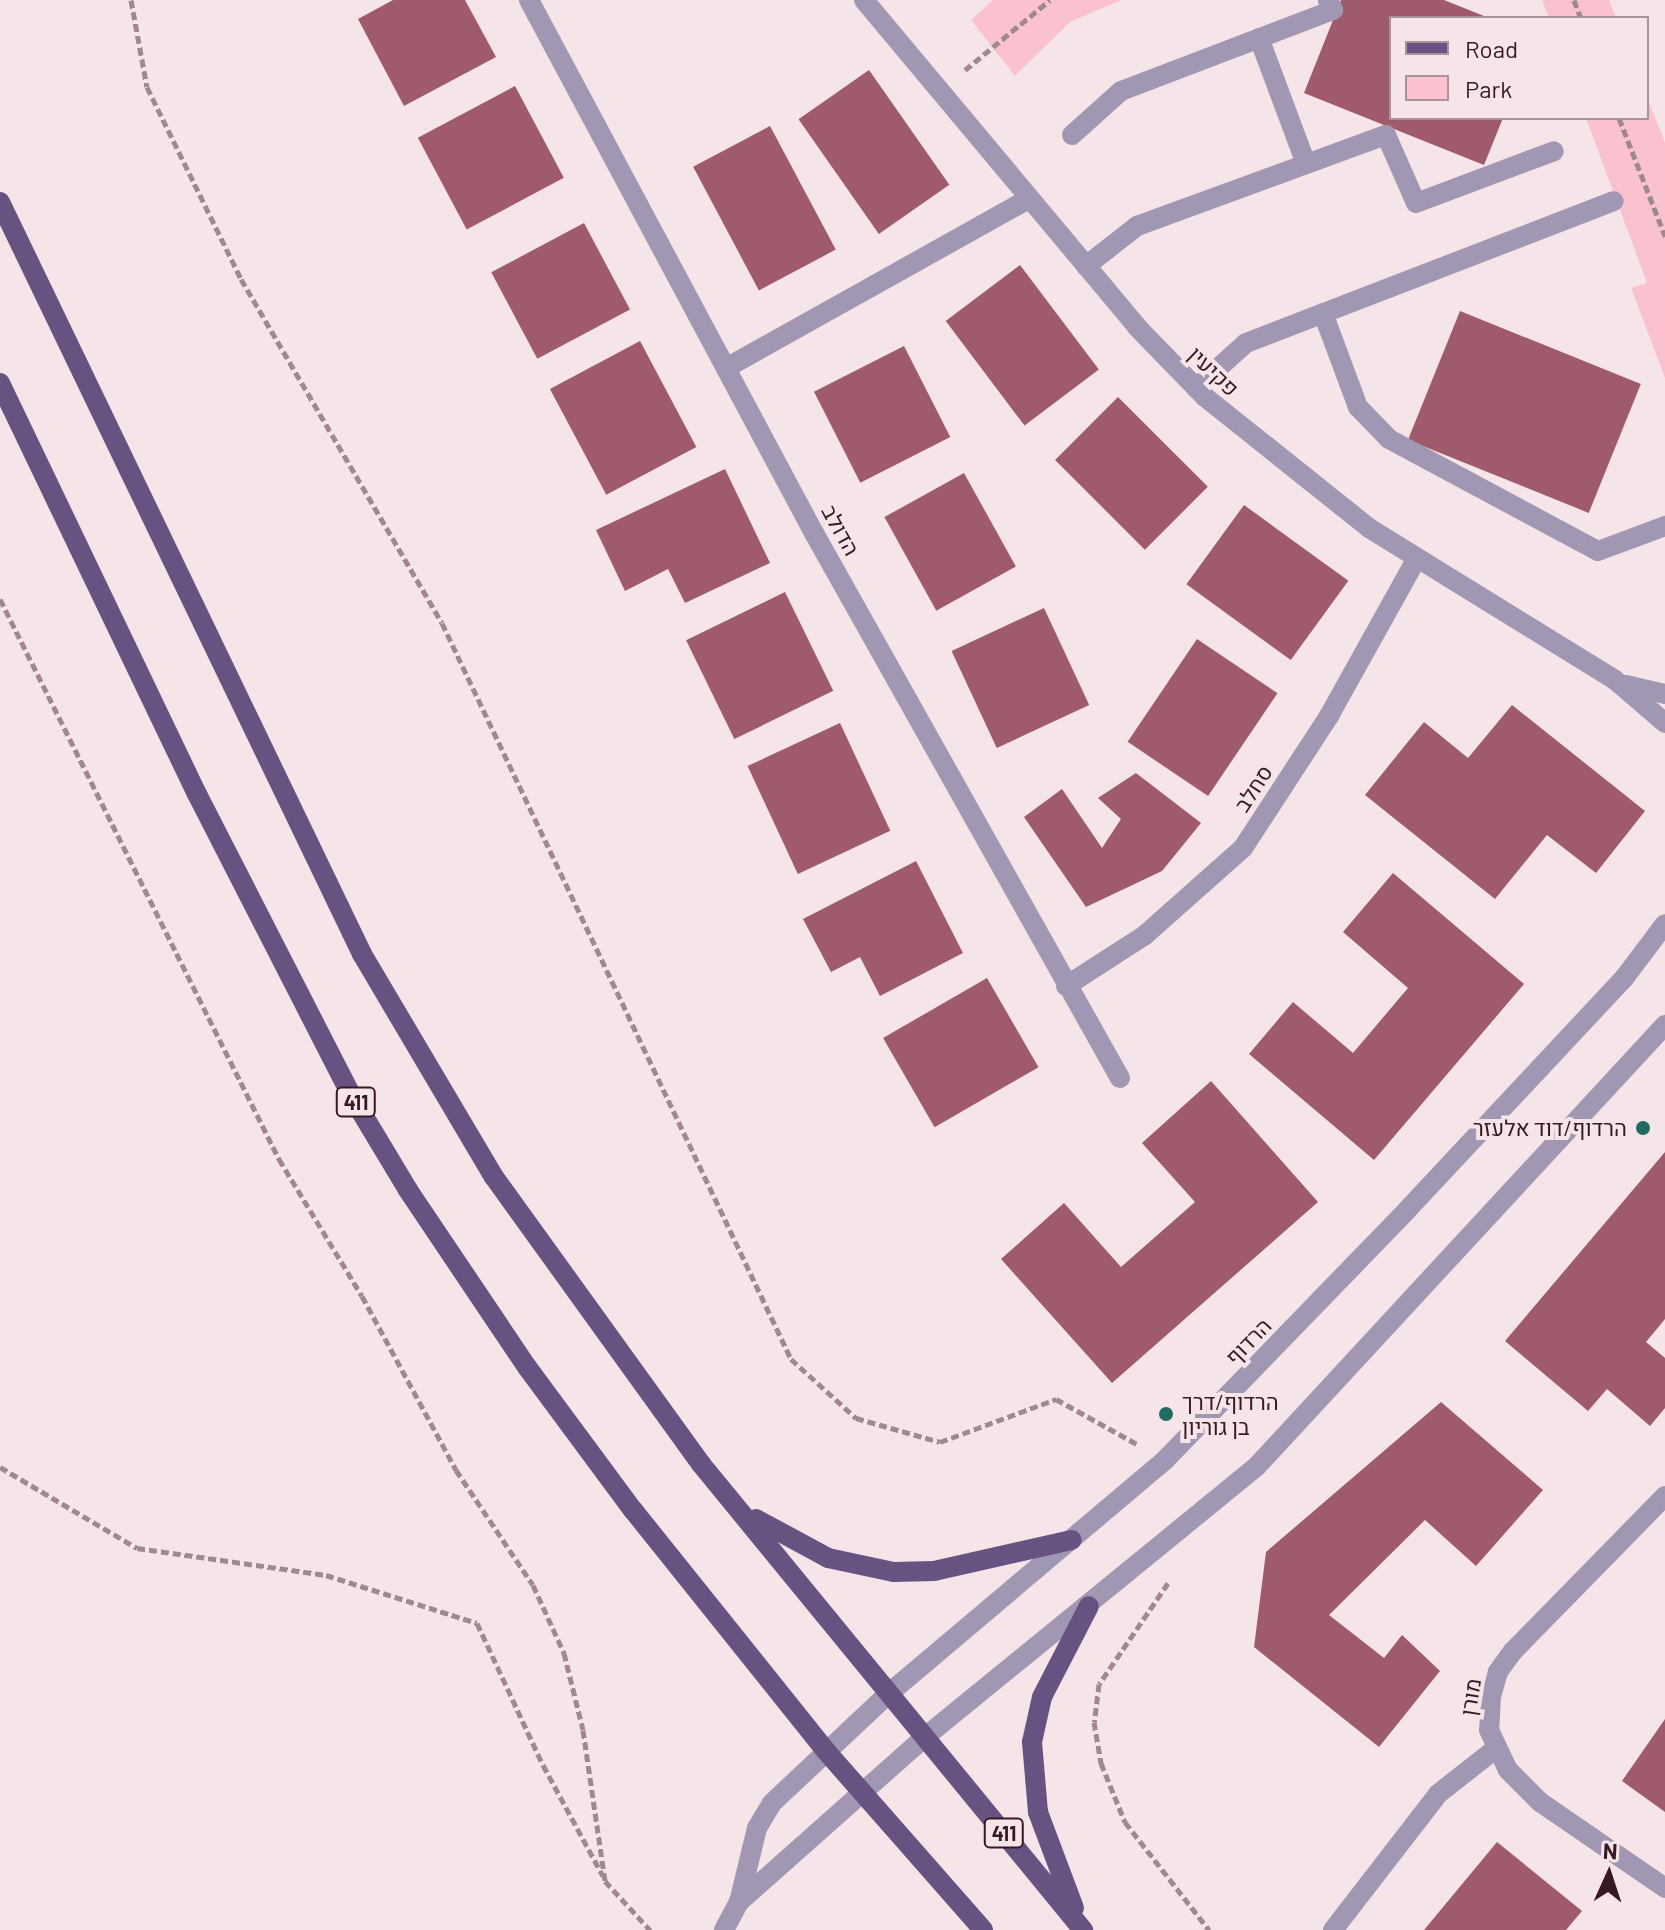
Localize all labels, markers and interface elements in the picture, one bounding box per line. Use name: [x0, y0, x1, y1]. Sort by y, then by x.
legend: [1389, 16, 1649, 120]
text: Road: [1465, 34, 1518, 63]
text: Park: [1465, 74, 1512, 103]
street label: פקיעין: [1183, 341, 1245, 401]
street label: הדולב: [816, 500, 866, 560]
street label: סחלב: [1228, 760, 1278, 816]
road number: 411: [334, 1086, 378, 1118]
place label: הרדוף/דוד אלעזר: [1473, 1115, 1627, 1141]
marker: הרדוף/דוד אלעזר: [1634, 1119, 1652, 1137]
street label: הרדוף: [1219, 1312, 1277, 1370]
place label: הרדוף/דרך בן גוריון: [1182, 1388, 1279, 1440]
marker: הרדוף/דרך בן גוריון: [1157, 1405, 1175, 1423]
street label: מורן: [1454, 1676, 1486, 1718]
road number: 411: [982, 1817, 1026, 1849]
north arrow: [1569, 1834, 1649, 1914]
text: N: [1602, 1837, 1618, 1863]

